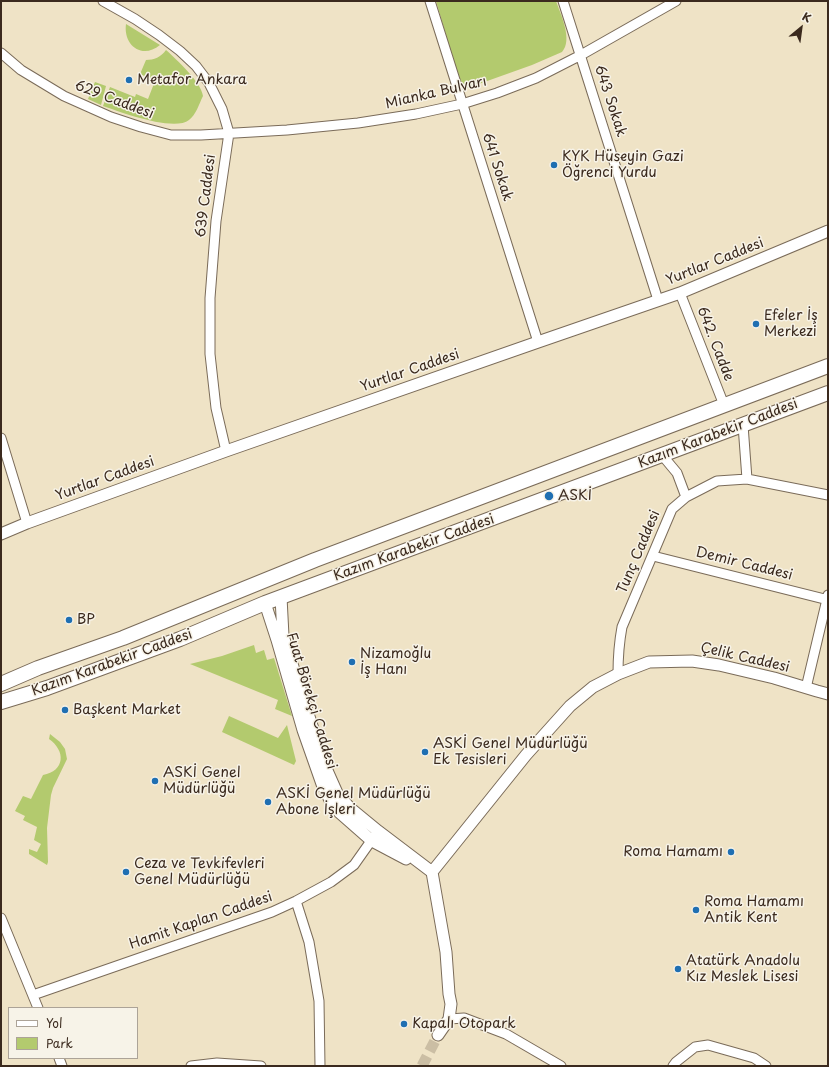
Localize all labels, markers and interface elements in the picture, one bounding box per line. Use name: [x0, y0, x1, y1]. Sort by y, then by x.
north arrow: [781, 8, 821, 48]
text: K: [799, 8, 815, 26]
street label: 643 Sokak: [591, 63, 629, 139]
place label: Metafor Ankara: [137, 72, 247, 88]
street label: Mianka Bulvarı: [384, 73, 488, 113]
marker: Metafor Ankara: [124, 75, 134, 85]
street label: 629 Caddesi: [72, 77, 156, 123]
street label: 641 Sokak: [478, 131, 516, 203]
place label: KYK Hüseyin Gazi Öğrenci Yurdu: [562, 149, 684, 182]
street label: 639 Caddesi: [193, 153, 219, 239]
marker: KYK Hüseyin Gazi Öğrenci Yurdu: [549, 160, 559, 170]
street label: Yurtlar Caddesi: [664, 235, 766, 289]
street label: 642. Cadde: [693, 304, 737, 384]
place label: Efeler İş Merkezi: [764, 308, 818, 340]
marker: Efeler İş Merkezi: [751, 319, 761, 329]
street label: Yurtlar Caddesi: [358, 346, 462, 396]
street label: Kazım Karabekir Caddesi: [636, 396, 800, 472]
street label: Yurtlar Caddesi: [53, 453, 157, 505]
place label: ASKİ: [558, 488, 592, 504]
marker: ASKİ: [543, 490, 555, 502]
street label: Tunç Caddesi: [614, 508, 664, 596]
street label: Kazım Karabekir Caddesi: [331, 511, 497, 585]
street label: Demir Caddesi: [694, 544, 794, 584]
place label: BP: [77, 612, 95, 628]
marker: BP: [64, 615, 74, 625]
street label: Kazım Karabekir Caddesi: [29, 626, 195, 700]
street label: Fuat Börekçi Caddesi: [282, 631, 340, 771]
street label: Çelik Caddesi: [699, 640, 791, 676]
place label: Nizamoğlu İş Hanı: [360, 646, 431, 678]
marker: Nizamoğlu İş Hanı: [347, 657, 357, 667]
place label: Başkent Market: [73, 702, 181, 718]
marker: Başkent Market: [60, 705, 70, 715]
place label: ASKİ Genel Müdürlüğü Ek Tesisleri: [433, 736, 588, 768]
marker: ASKİ Genel Müdürlüğü Ek Tesisleri: [420, 747, 430, 757]
place label: ASKİ Genel Müdürlüğü: [163, 765, 241, 798]
marker: ASKİ Genel Müdürlüğü: [150, 776, 160, 786]
place label: ASKİ Genel Müdürlüğü Abone İşleri: [276, 786, 431, 818]
marker: ASKİ Genel Müdürlüğü Abone İşleri: [263, 797, 273, 807]
place label: Roma Hamamı: [623, 844, 723, 860]
marker: Roma Hamamı: [726, 847, 736, 857]
place label: Ceza ve Tevkifevleri Genel Müdürlüğü: [134, 856, 265, 888]
marker: Ceza ve Tevkifevleri Genel Müdürlüğü: [121, 867, 131, 877]
street label: Hamit Kaplan Caddesi: [127, 889, 275, 953]
place label: Roma Hamamı Antik Kent: [704, 894, 804, 926]
marker: Roma Hamamı Antik Kent: [691, 905, 701, 915]
place label: Atatürk Anadolu Kız Meslek Lisesi: [686, 953, 800, 986]
marker: Atatürk Anadolu Kız Meslek Lisesi: [673, 964, 683, 974]
legend: [8, 1007, 138, 1059]
text: Yol: [46, 1014, 62, 1032]
place label: Kapalı Otopark: [412, 1016, 516, 1032]
marker: Kapalı Otopark: [399, 1019, 409, 1029]
text: Park: [46, 1034, 73, 1052]

